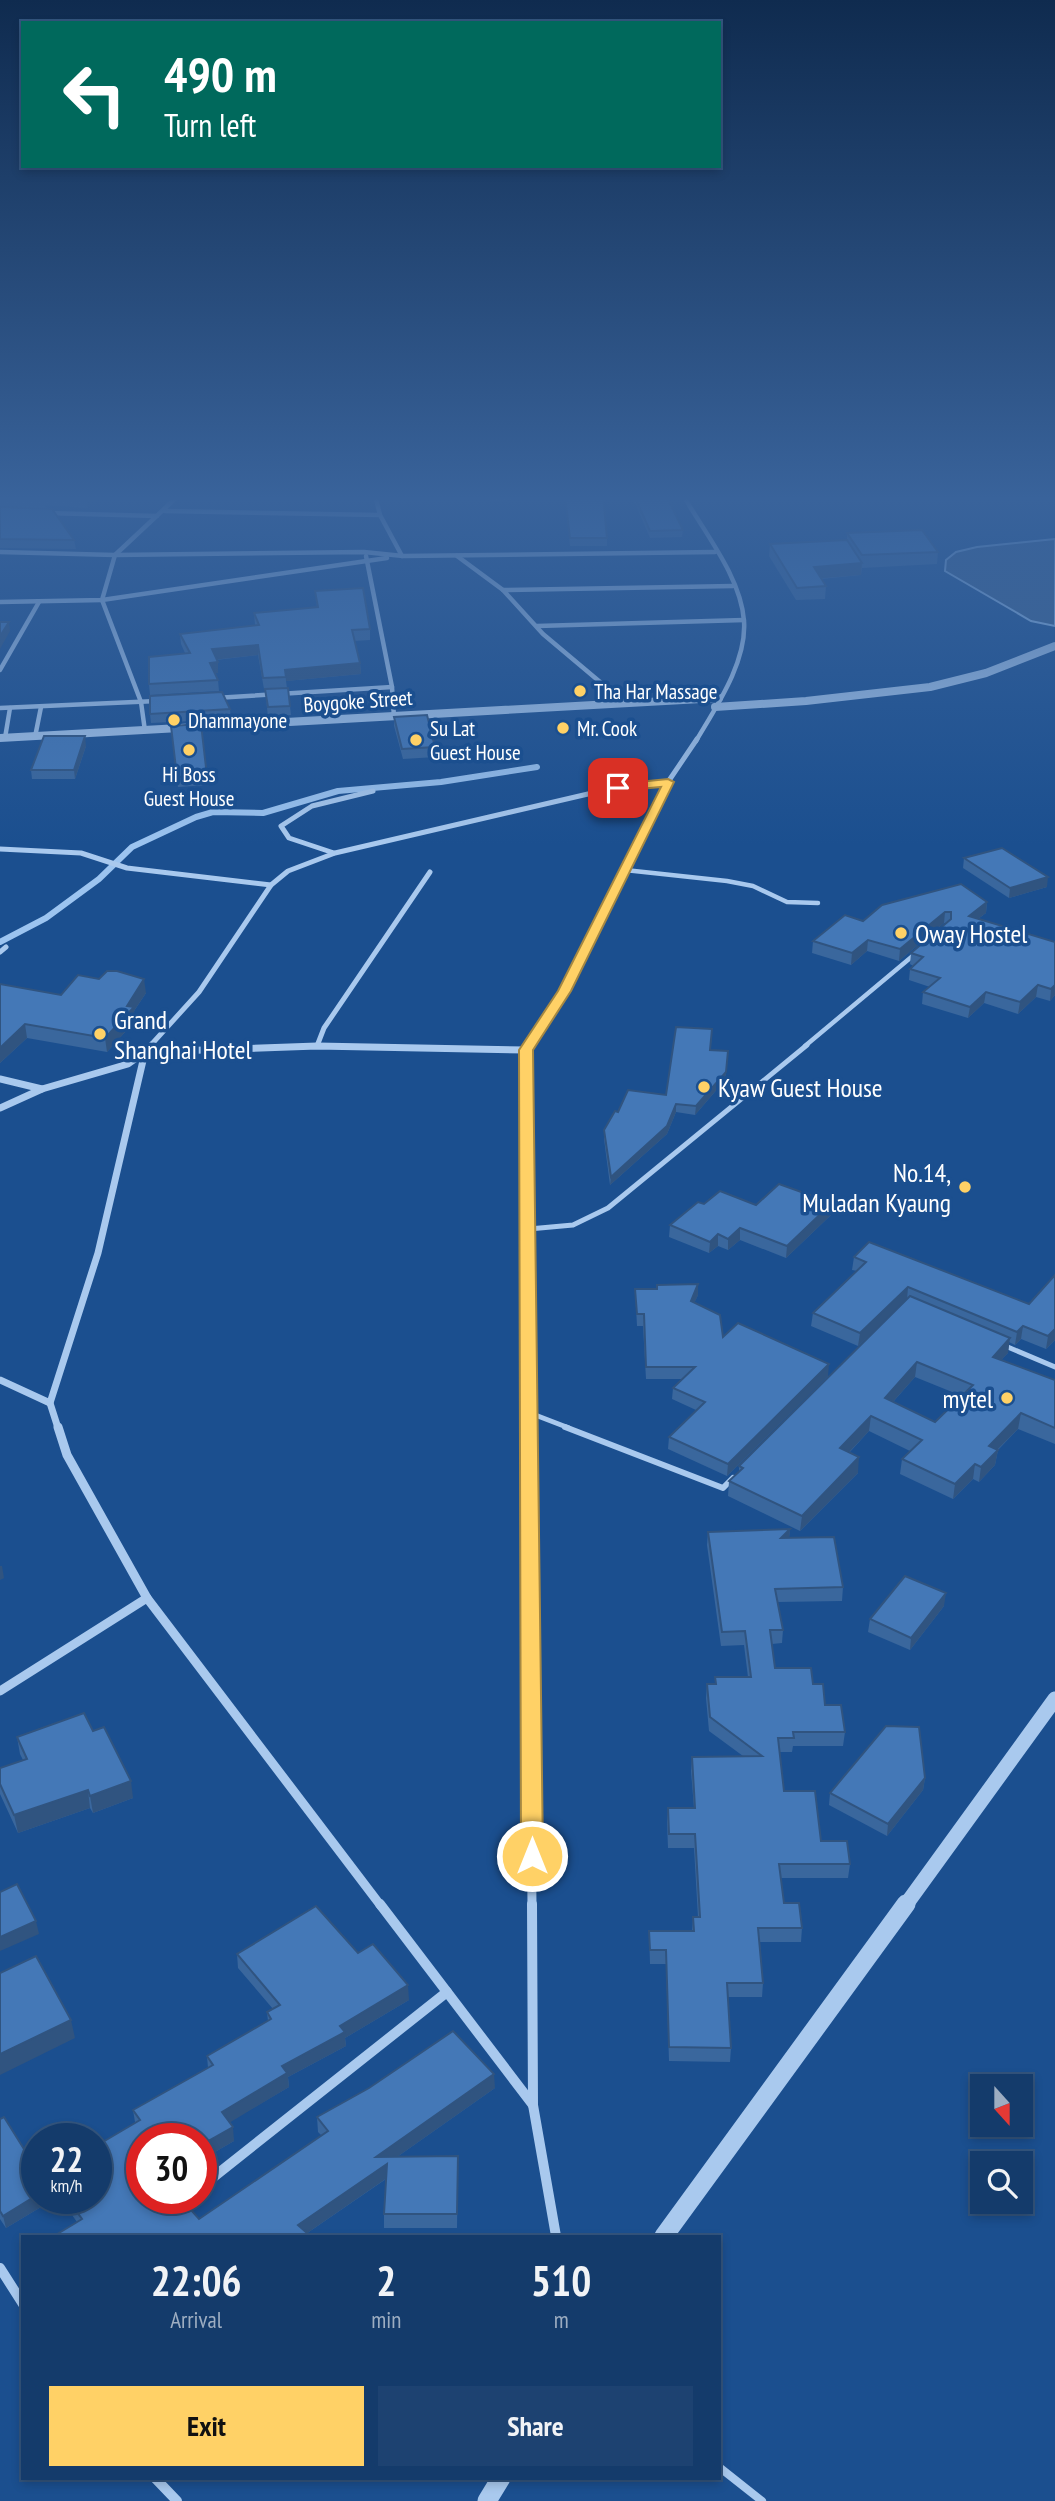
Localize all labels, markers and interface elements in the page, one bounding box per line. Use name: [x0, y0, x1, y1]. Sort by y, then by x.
text: 490 m: [164, 42, 277, 106]
icon: left: [49, 49, 140, 140]
text: Turn left: [164, 104, 256, 146]
place label: Tha Har Massage: [594, 678, 717, 705]
marker: Tha Har Massage: [572, 683, 588, 699]
street label: Boygoke Street: [303, 684, 414, 718]
place label: Dhammayone: [188, 707, 287, 734]
marker: Dhammayone: [166, 712, 182, 728]
place label: Su Lat Guest House: [430, 715, 521, 766]
place label: Mr. Cook: [577, 715, 637, 742]
marker: Mr. Cook: [555, 720, 571, 736]
marker: Su Lat Guest House: [408, 732, 424, 748]
marker: Hi Boss Guest House: [181, 742, 197, 758]
pin: [588, 758, 648, 818]
place label: Hi Boss Guest House: [144, 761, 234, 812]
icon: arrive: [599, 769, 637, 807]
place label: Oway Hostel: [915, 917, 1027, 950]
marker: Oway Hostel: [893, 925, 909, 941]
place label: Grand Shanghai Hotel: [114, 1003, 252, 1066]
marker: Grand Shanghai Hotel: [92, 1026, 108, 1042]
place label: Kyaw Guest House: [718, 1071, 882, 1104]
marker: Kyaw Guest House: [696, 1079, 712, 1095]
place label: No.14, Muladan Kyaung: [802, 1156, 951, 1219]
marker: No.14, Muladan Kyaung: [957, 1179, 973, 1195]
place label: mytel: [943, 1382, 993, 1415]
marker: mytel: [999, 1390, 1015, 1406]
position arrow: [495, 1819, 569, 1893]
north arrow: [970, 2074, 1032, 2137]
map controls: [970, 2074, 1033, 2214]
speed limit sign: 30: [126, 2123, 217, 2214]
text: 22: [50, 2136, 83, 2182]
button: search: [970, 2151, 1033, 2214]
text: km/h: [51, 2174, 82, 2197]
text: 22:06: [151, 2253, 242, 2308]
text: 2: [376, 2253, 396, 2308]
text: 510: [531, 2253, 591, 2308]
text: Arrival: [170, 2305, 222, 2334]
text: min: [371, 2305, 401, 2334]
text: m: [554, 2305, 569, 2334]
button: Exit: [49, 2386, 364, 2466]
button: Share: [378, 2386, 693, 2466]

